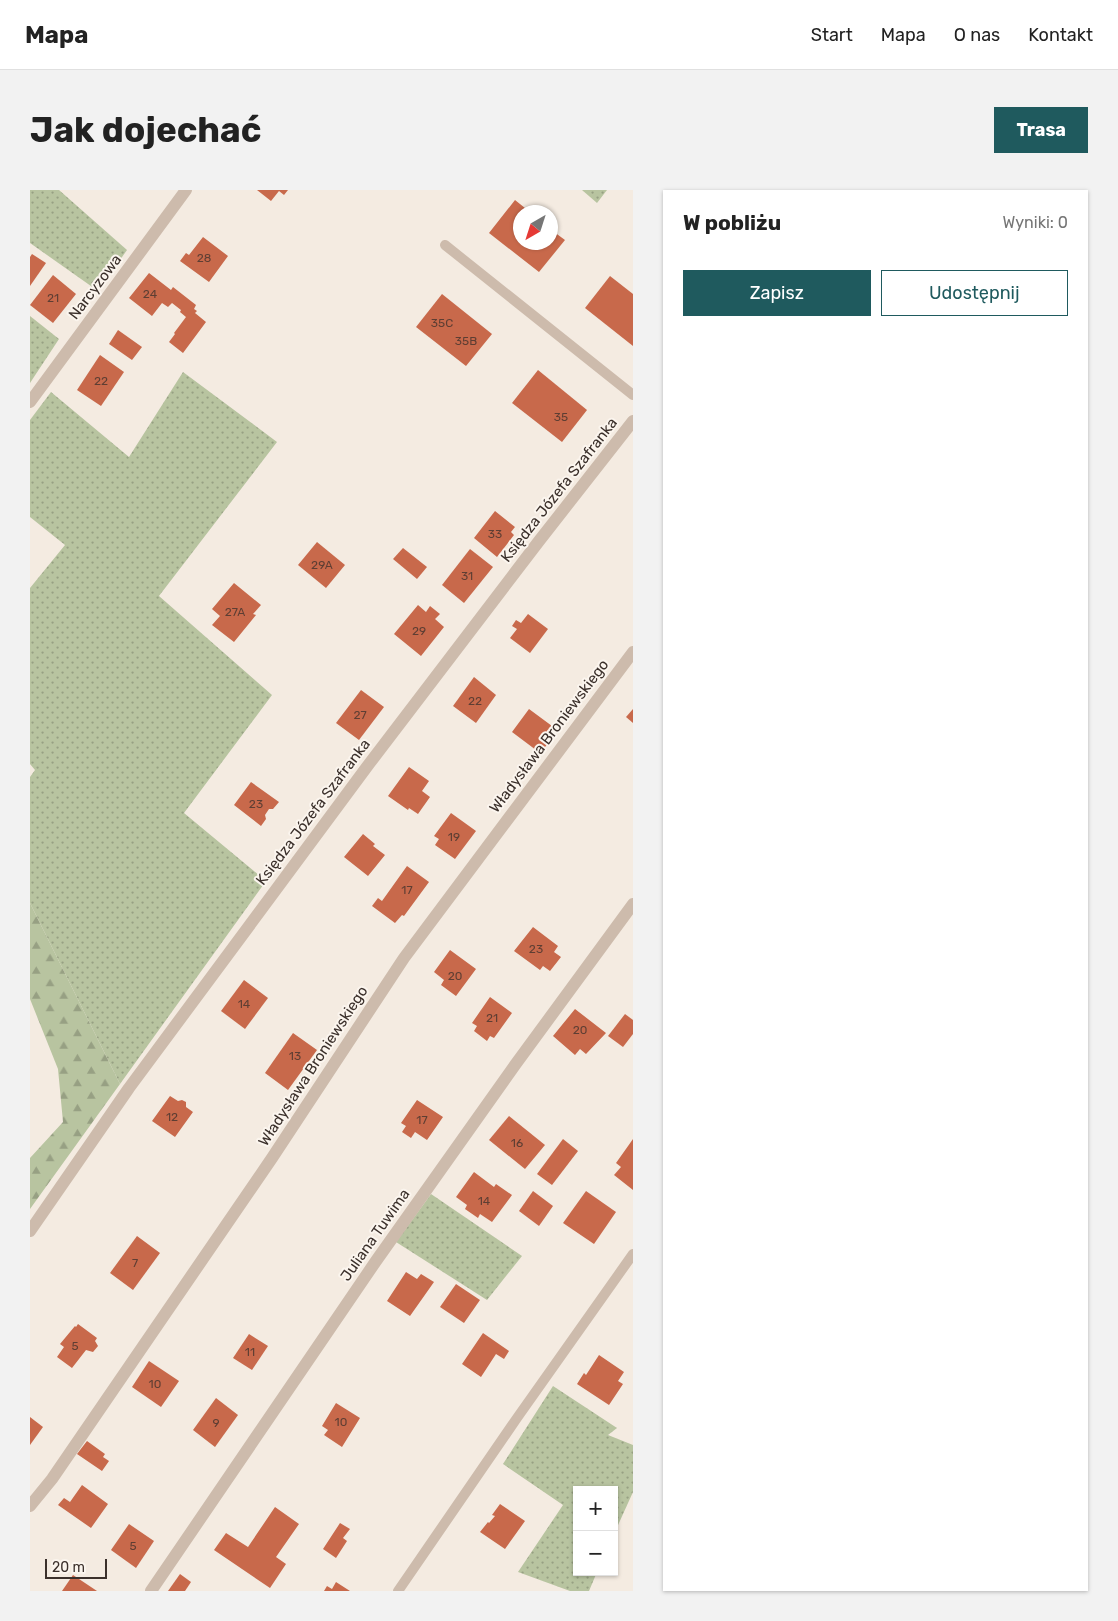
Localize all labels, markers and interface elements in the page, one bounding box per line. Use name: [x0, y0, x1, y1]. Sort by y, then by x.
text: Mapa: [25, 21, 88, 49]
text: Start: [811, 24, 853, 46]
text: Mapa: [881, 24, 926, 46]
text: O nas: [954, 24, 1000, 46]
text: Kontakt: [1028, 24, 1093, 46]
button: Trasa: [994, 107, 1088, 153]
text: Jak dojechać: [30, 109, 261, 151]
north arrow: [513, 205, 558, 250]
text: W pobliżu: [683, 210, 781, 235]
text: Wyniki: 0: [1002, 213, 1068, 232]
street label: Narcyzowa: [65, 251, 125, 323]
house number: 28: [197, 251, 211, 265]
button: Zapisz: [683, 270, 871, 316]
button: Udostępnij: [881, 270, 1068, 316]
house number: 24: [143, 287, 158, 301]
house number: 21: [47, 291, 59, 305]
house number: 35C: [431, 316, 453, 330]
house number: 35B: [455, 334, 477, 348]
house number: 22: [94, 374, 108, 388]
house number: 35: [554, 410, 568, 424]
street label: Księdza Józefa Szafranka: [497, 414, 621, 566]
house number: 33: [488, 527, 502, 541]
house number: 29A: [311, 558, 333, 572]
house number: 31: [461, 569, 473, 583]
house number: 27A: [225, 605, 245, 619]
house number: 29: [412, 624, 426, 638]
street label: Władysława Broniewskiego: [486, 656, 612, 816]
house number: 22: [468, 694, 482, 708]
house number: 27: [353, 708, 367, 722]
street label: Księdza Józefa Szafranka: [252, 735, 374, 889]
house number: 23: [249, 797, 263, 811]
house number: 19: [448, 830, 460, 844]
house number: 17: [401, 883, 413, 897]
house number: 23: [529, 942, 543, 956]
house number: 20: [448, 969, 462, 983]
street label: Władysława Broniewskiego: [254, 983, 372, 1149]
house number: 14: [238, 997, 251, 1011]
house number: 21: [486, 1011, 498, 1025]
house number: 20: [573, 1023, 587, 1037]
house number: 13: [289, 1049, 301, 1063]
house number: 12: [166, 1110, 178, 1124]
house number: 17: [416, 1113, 428, 1127]
house number: 16: [511, 1136, 523, 1150]
street label: Juliana Tuwima: [337, 1185, 413, 1285]
house number: 14: [478, 1194, 491, 1208]
house number: 7: [132, 1256, 138, 1270]
house number: 5: [71, 1339, 79, 1353]
house number: 11: [245, 1345, 255, 1359]
house number: 10: [149, 1377, 161, 1391]
house number: 10: [335, 1415, 347, 1429]
house number: 9: [212, 1416, 220, 1430]
map controls: [573, 1486, 618, 1576]
button: +: [573, 1486, 618, 1531]
button: −: [573, 1531, 618, 1576]
house number: 5: [129, 1539, 137, 1553]
scale bar: [45, 1556, 108, 1579]
text: 20 m: [52, 1559, 85, 1576]

